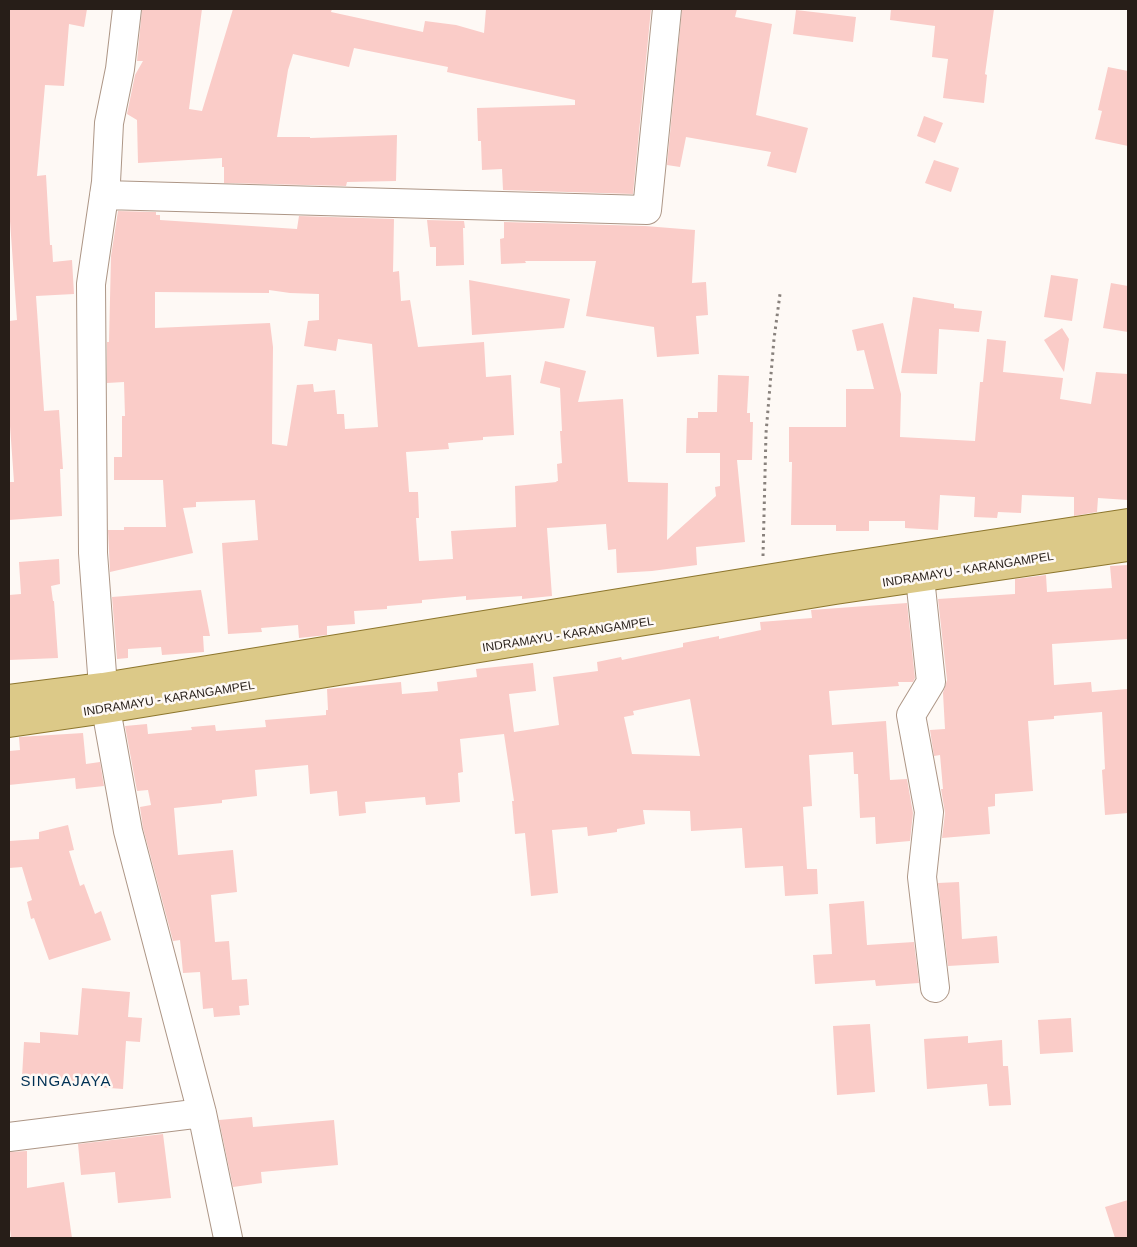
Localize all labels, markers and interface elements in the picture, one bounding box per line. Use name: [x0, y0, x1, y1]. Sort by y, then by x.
street label: INDRAMAYU - KARANGAMPEL: [881, 549, 1055, 591]
street label: INDRAMAYU - KARANGAMPEL: [481, 614, 655, 656]
street label: INDRAMAYU - KARANGAMPEL: [82, 678, 256, 720]
district label: SINGAJAYA: [19, 1073, 113, 1091]

